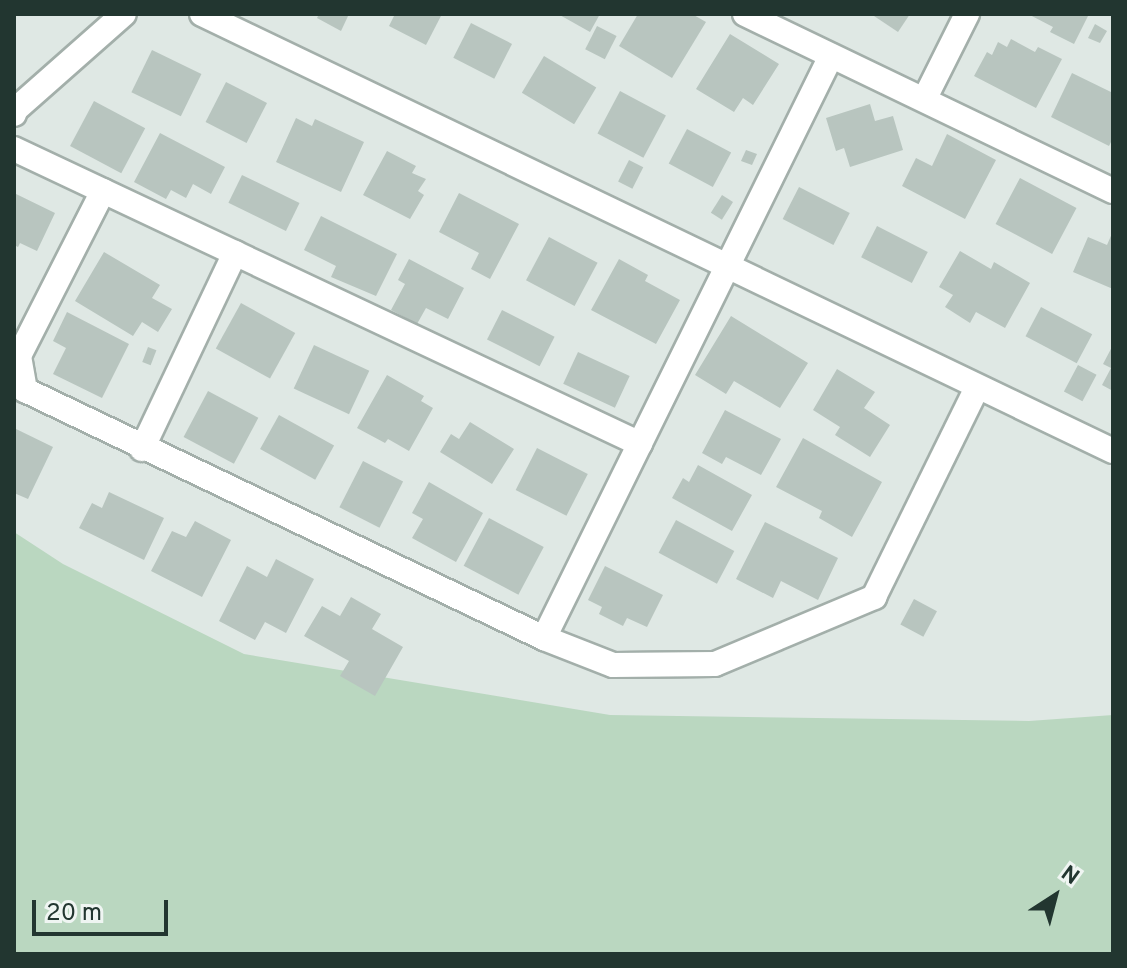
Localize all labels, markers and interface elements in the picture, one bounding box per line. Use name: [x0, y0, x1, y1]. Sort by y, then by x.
north arrow: [1015, 856, 1095, 936]
text: N: [1055, 861, 1084, 892]
scale bar: [36, 884, 172, 934]
text: 20 m: [46, 899, 102, 929]

